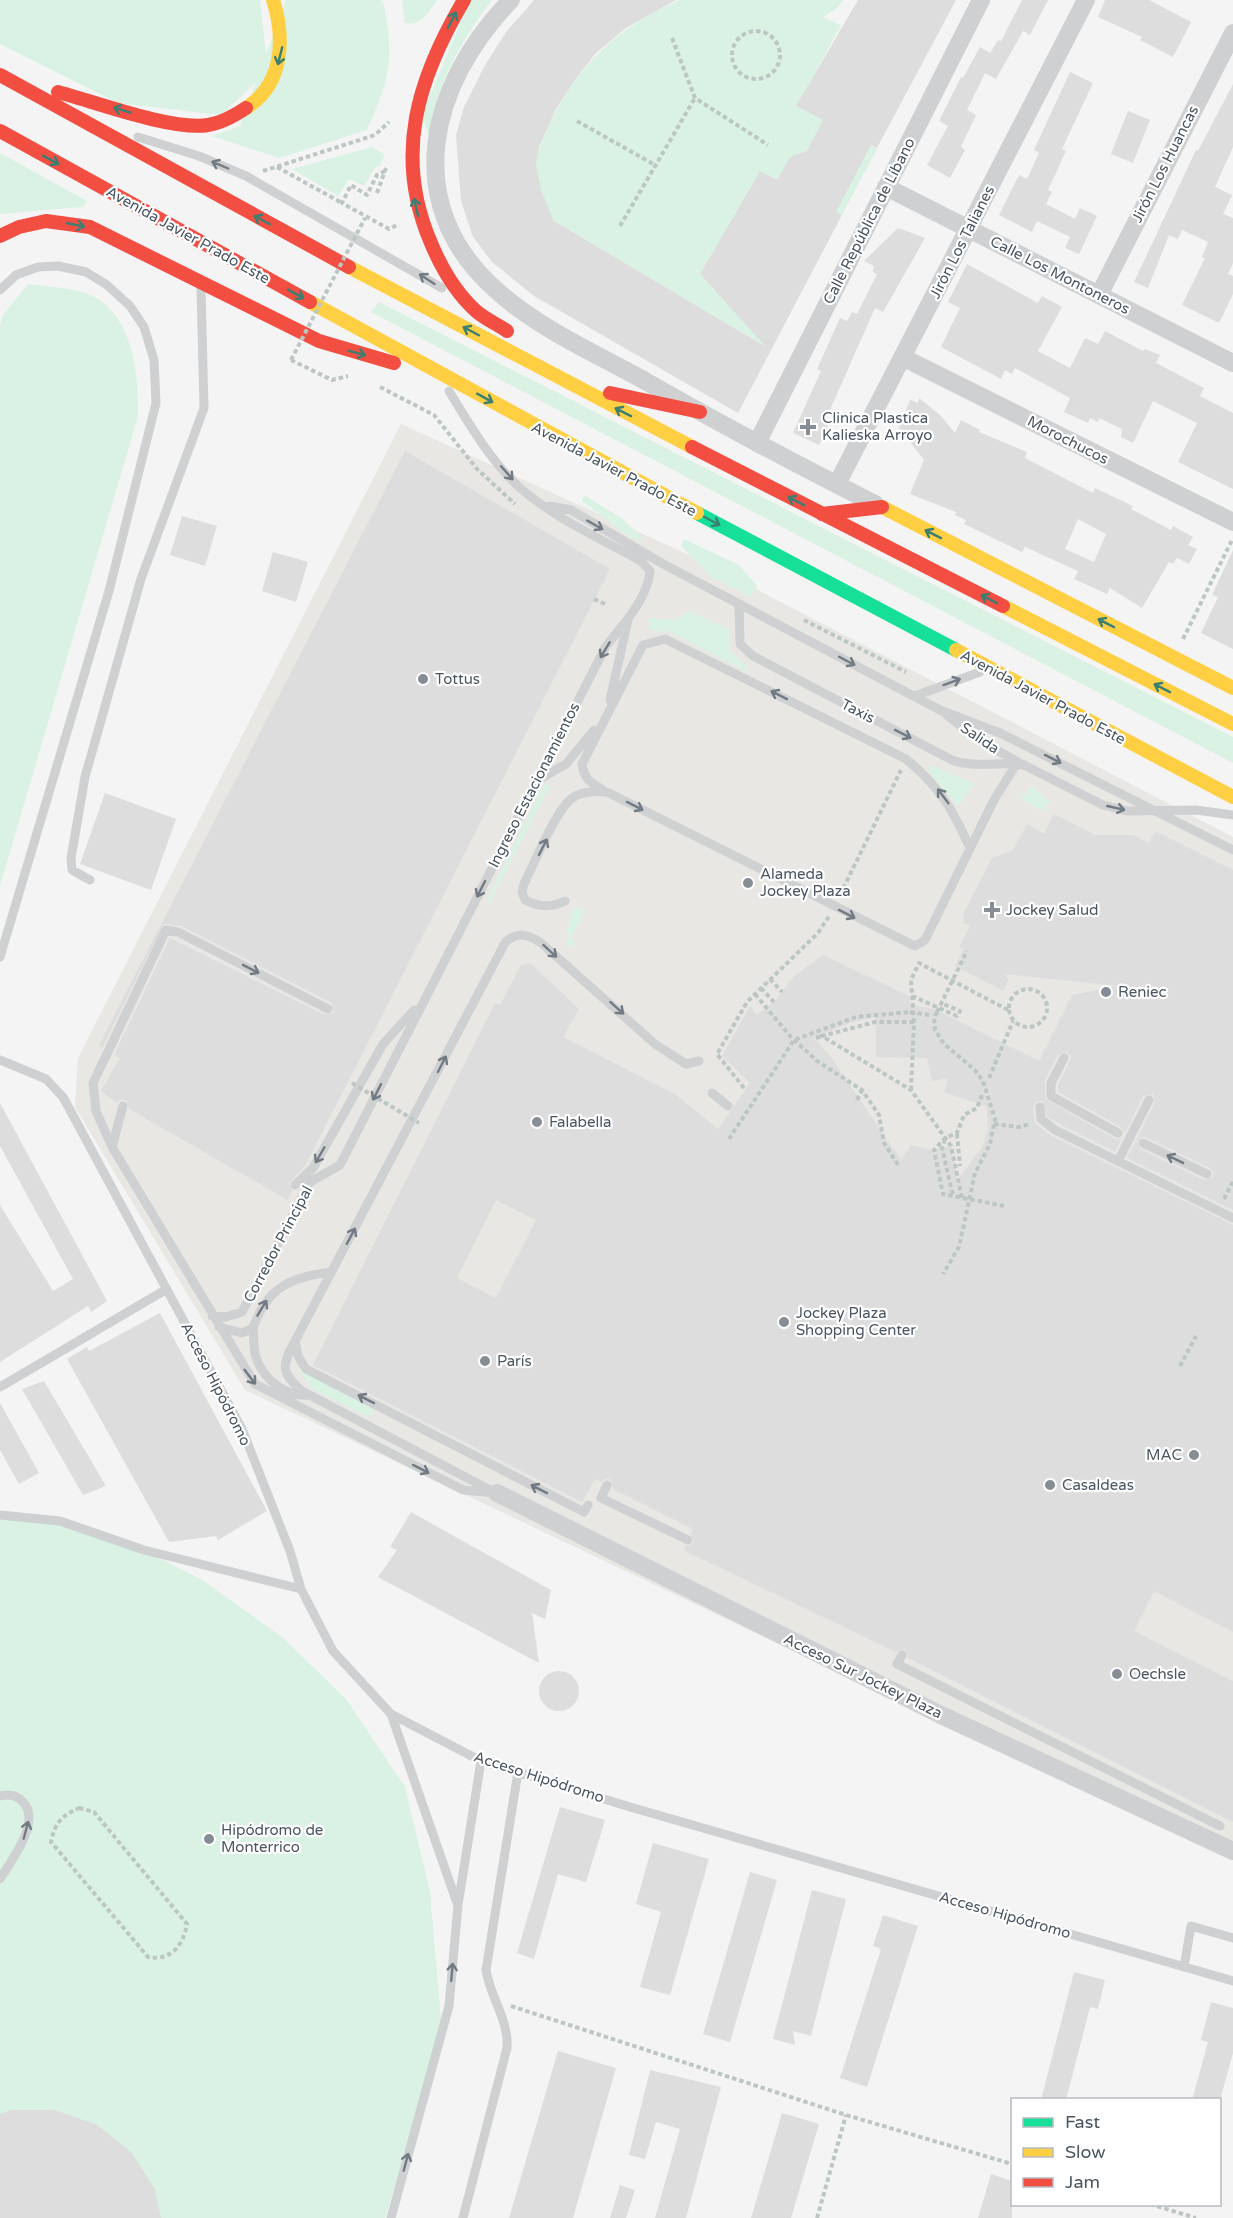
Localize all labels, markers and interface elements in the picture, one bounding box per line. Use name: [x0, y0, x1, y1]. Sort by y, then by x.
one-way arrow: [446, 12, 458, 29]
one-way arrow: [273, 47, 285, 66]
street label: Jirón Los Huancas: [1128, 103, 1202, 225]
one-way arrow: [112, 104, 131, 115]
street label: Calle República de Líbano: [819, 135, 919, 307]
one-way arrow: [42, 154, 59, 166]
one-way arrow: [211, 159, 229, 170]
street label: Avenida Javier Prado Este: [103, 182, 273, 288]
street label: Jirón Los Talianes: [926, 183, 998, 301]
one-way arrow: [410, 197, 421, 217]
one-way arrow: [254, 214, 271, 226]
one-way arrow: [66, 220, 86, 231]
street label: Calle Los Montoneros: [987, 232, 1133, 318]
one-way arrow: [419, 272, 436, 284]
one-way arrow: [286, 289, 304, 300]
one-way arrow: [462, 325, 480, 337]
one-way arrow: [347, 348, 366, 359]
one-way arrow: [476, 392, 493, 404]
one-way arrow: [614, 405, 632, 417]
place label: Clinica Plastica Kalieska Arroyo: [822, 409, 932, 444]
street label: Morochucos: [1024, 412, 1112, 468]
street label: Avenida Javier Prado Este: [528, 418, 700, 520]
marker: Clinica Plastica Kalieska Arroyo: [799, 418, 817, 436]
one-way arrow: [500, 465, 514, 480]
one-way arrow: [788, 495, 806, 506]
one-way arrow: [702, 516, 720, 527]
one-way arrow: [587, 519, 604, 531]
one-way arrow: [924, 527, 942, 539]
one-way arrow: [980, 593, 998, 604]
one-way arrow: [1098, 617, 1116, 628]
one-way arrow: [598, 641, 611, 658]
street label: Avenida Javier Prado Este: [957, 646, 1129, 748]
one-way arrow: [838, 655, 855, 667]
place label: Tottus: [435, 670, 480, 688]
marker: Tottus: [416, 672, 430, 686]
one-way arrow: [942, 676, 961, 687]
one-way arrow: [1154, 682, 1172, 693]
one-way arrow: [770, 689, 788, 701]
street label: Taxis: [838, 695, 878, 727]
street label: Ingreso Estacionamientos: [484, 699, 584, 871]
street label: Salida: [957, 719, 1003, 757]
one-way arrow: [893, 729, 911, 740]
one-way arrow: [1043, 754, 1061, 765]
one-way arrow: [937, 788, 950, 804]
one-way arrow: [626, 801, 644, 813]
one-way arrow: [1106, 803, 1125, 814]
one-way arrow: [538, 839, 549, 857]
place label: Alameda Jockey Plaza: [760, 865, 851, 900]
marker: Alameda Jockey Plaza: [741, 876, 755, 890]
one-way arrow: [475, 880, 486, 898]
marker: Jockey Salud: [983, 901, 1001, 919]
place label: Jockey Salud: [1006, 901, 1099, 919]
one-way arrow: [837, 909, 855, 920]
one-way arrow: [542, 944, 557, 958]
one-way arrow: [241, 964, 259, 975]
place label: Reniec: [1118, 983, 1167, 1001]
marker: Reniec: [1099, 985, 1113, 999]
one-way arrow: [609, 1001, 624, 1015]
one-way arrow: [436, 1055, 448, 1073]
one-way arrow: [370, 1082, 382, 1100]
place label: Falabella: [549, 1113, 611, 1131]
marker: Falabella: [530, 1115, 544, 1129]
one-way arrow: [314, 1145, 325, 1163]
one-way arrow: [1166, 1152, 1184, 1164]
street label: Corredor Principal: [240, 1183, 316, 1305]
one-way arrow: [346, 1228, 357, 1246]
one-way arrow: [257, 1300, 269, 1317]
place label: Jockey Plaza Shopping Center: [796, 1304, 916, 1339]
marker: Jockey Plaza Shopping Center: [777, 1315, 791, 1329]
street label: Acceso Hipódromo: [177, 1319, 255, 1449]
place label: París: [497, 1352, 532, 1370]
marker: París: [478, 1354, 492, 1368]
one-way arrow: [244, 1368, 257, 1384]
one-way arrow: [357, 1393, 375, 1405]
place label: MAC: [1146, 1446, 1182, 1464]
marker: MAC: [1187, 1448, 1201, 1462]
one-way arrow: [412, 1463, 429, 1475]
place label: CasaIdeas: [1062, 1476, 1134, 1494]
marker: CasaIdeas: [1043, 1478, 1057, 1492]
one-way arrow: [531, 1483, 548, 1495]
street label: Acceso Sur Jockey Plaza: [781, 1630, 945, 1722]
place label: Oechsle: [1129, 1665, 1186, 1683]
marker: Oechsle: [1110, 1667, 1124, 1681]
street label: Acceso Hipódromo: [472, 1747, 606, 1807]
one-way arrow: [20, 1821, 32, 1840]
place label: Hipódromo de Monterrico: [221, 1821, 323, 1856]
marker: Hipódromo de Monterrico: [202, 1832, 216, 1846]
street label: Acceso Hipódromo: [937, 1888, 1073, 1942]
one-way arrow: [447, 1963, 458, 1983]
legend: [1011, 2098, 1221, 2206]
text: Fast: [1065, 2111, 1100, 2133]
text: Slow: [1065, 2141, 1106, 2163]
one-way arrow: [401, 2152, 413, 2171]
text: Jam: [1065, 2171, 1100, 2193]

